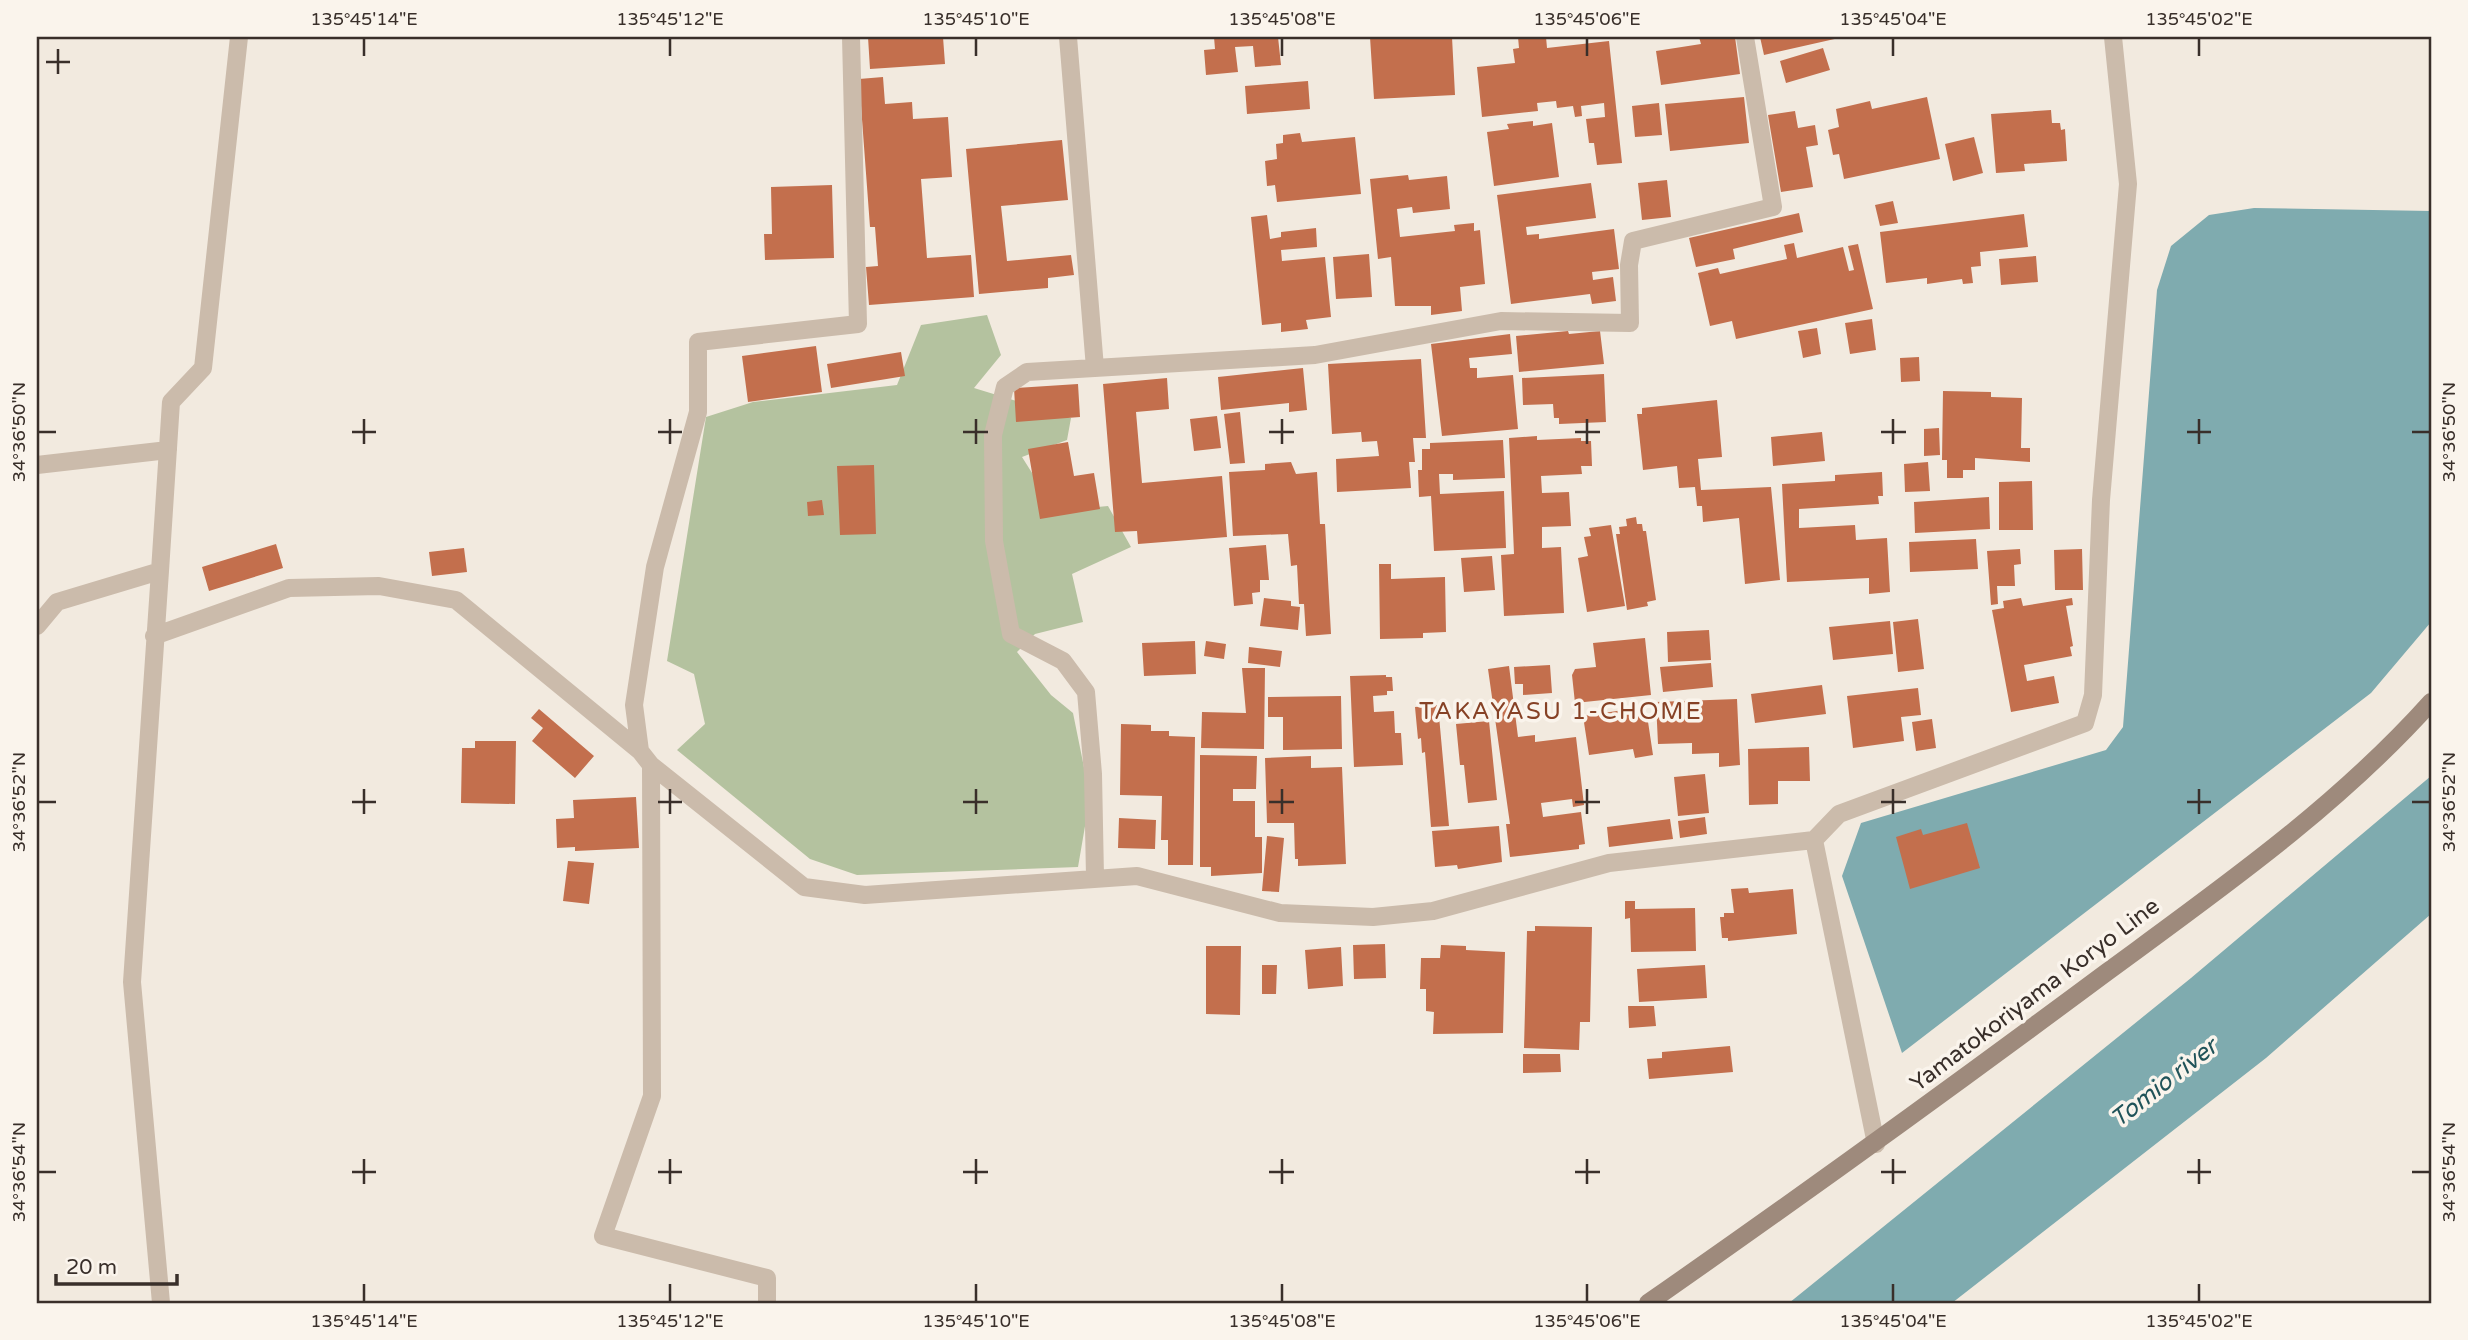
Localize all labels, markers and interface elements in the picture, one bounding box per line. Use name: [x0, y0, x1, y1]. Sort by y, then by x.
text: 135°45'14"E: [310, 8, 418, 30]
text: 135°45'12"E: [616, 8, 724, 30]
text: 135°45'10"E: [922, 8, 1030, 30]
text: 135°45'08"E: [1228, 8, 1336, 30]
text: 135°45'06"E: [1533, 8, 1641, 30]
text: 135°45'04"E: [1839, 8, 1947, 30]
text: 135°45'02"E: [2145, 8, 2253, 30]
text: 34°36'50"N: [8, 382, 30, 482]
text: 34°36'50"N: [2438, 382, 2460, 482]
district label: TAKAYASU 1-CHOME: [1419, 697, 1703, 726]
text: 34°36'52"N: [8, 752, 30, 852]
text: 34°36'52"N: [2438, 752, 2460, 852]
street label: Yamatokoriyama Koryo Line: [1905, 892, 2165, 1098]
water label: Tomio river: [2105, 1031, 2225, 1134]
text: 34°36'54"N: [8, 1122, 30, 1222]
text: 34°36'54"N: [2438, 1122, 2460, 1222]
scale bar: [56, 1242, 177, 1286]
text: 20 m: [66, 1255, 117, 1280]
text: 135°45'14"E: [310, 1310, 418, 1332]
text: 135°45'12"E: [616, 1310, 724, 1332]
text: 135°45'10"E: [922, 1310, 1030, 1332]
text: 135°45'08"E: [1228, 1310, 1336, 1332]
text: 135°45'06"E: [1533, 1310, 1641, 1332]
text: 135°45'04"E: [1839, 1310, 1947, 1332]
text: 135°45'02"E: [2145, 1310, 2253, 1332]

